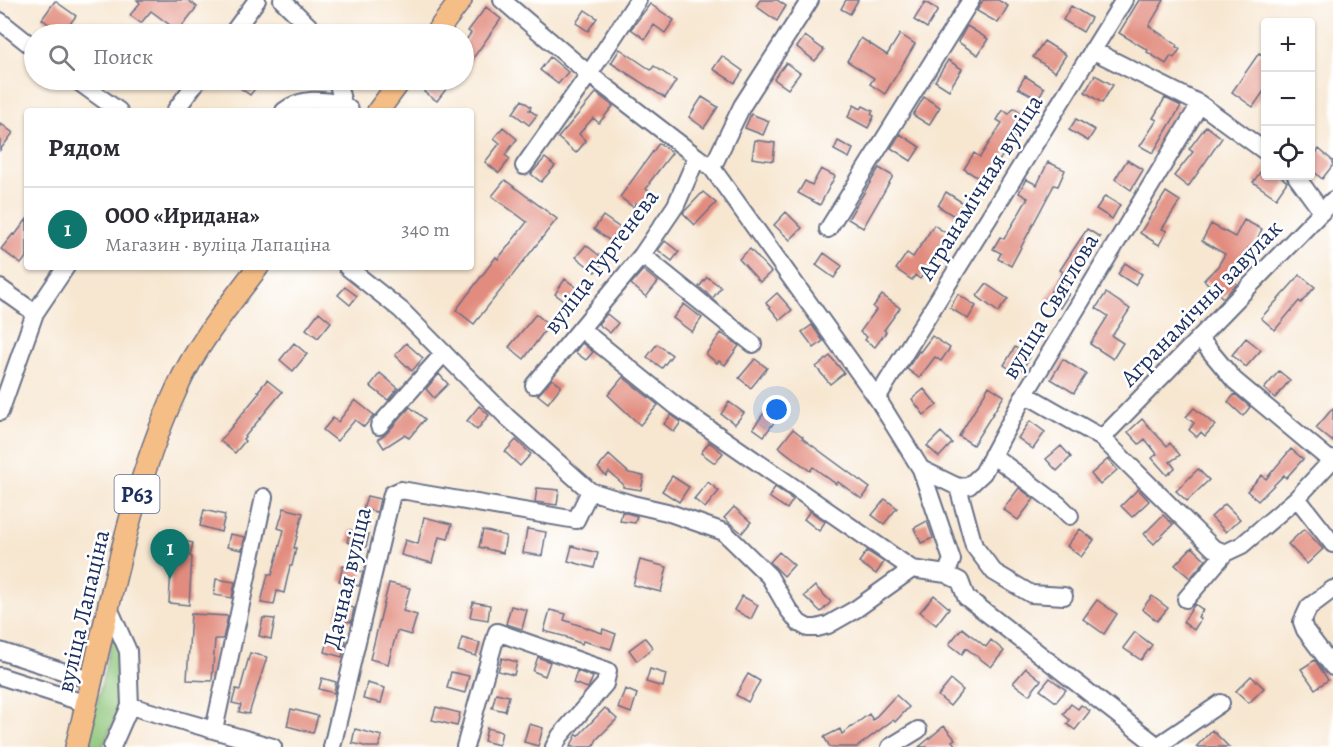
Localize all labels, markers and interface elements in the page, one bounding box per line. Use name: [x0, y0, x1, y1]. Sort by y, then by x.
map controls: [1261, 18, 1315, 180]
button: +: [1261, 18, 1315, 72]
search box: [24, 24, 474, 90]
icon: search: [45, 41, 78, 74]
text: Поиск: [93, 42, 153, 72]
button: −: [1261, 72, 1315, 126]
street label: Агранамічная вуліца: [909, 88, 1050, 287]
button: locate: [1261, 126, 1315, 180]
text: Рядом: [48, 130, 120, 165]
street label: вуліца Тургенева: [536, 182, 666, 340]
text: ООО «Иридана»: [105, 201, 260, 231]
street label: Агранамічны завулак: [1112, 213, 1289, 394]
text: 1: [64, 216, 71, 243]
text: 340 m: [401, 216, 450, 243]
street label: вуліца Святлова: [994, 227, 1106, 385]
text: Магазин · вуліца Лапаціна: [105, 231, 331, 258]
your location: [762, 395, 791, 424]
road number: Р63: [114, 475, 160, 513]
street label: Дачная вуліца: [315, 504, 379, 652]
street label: вуліца Лапаціна: [49, 526, 117, 696]
pin: 1: [150, 530, 190, 579]

